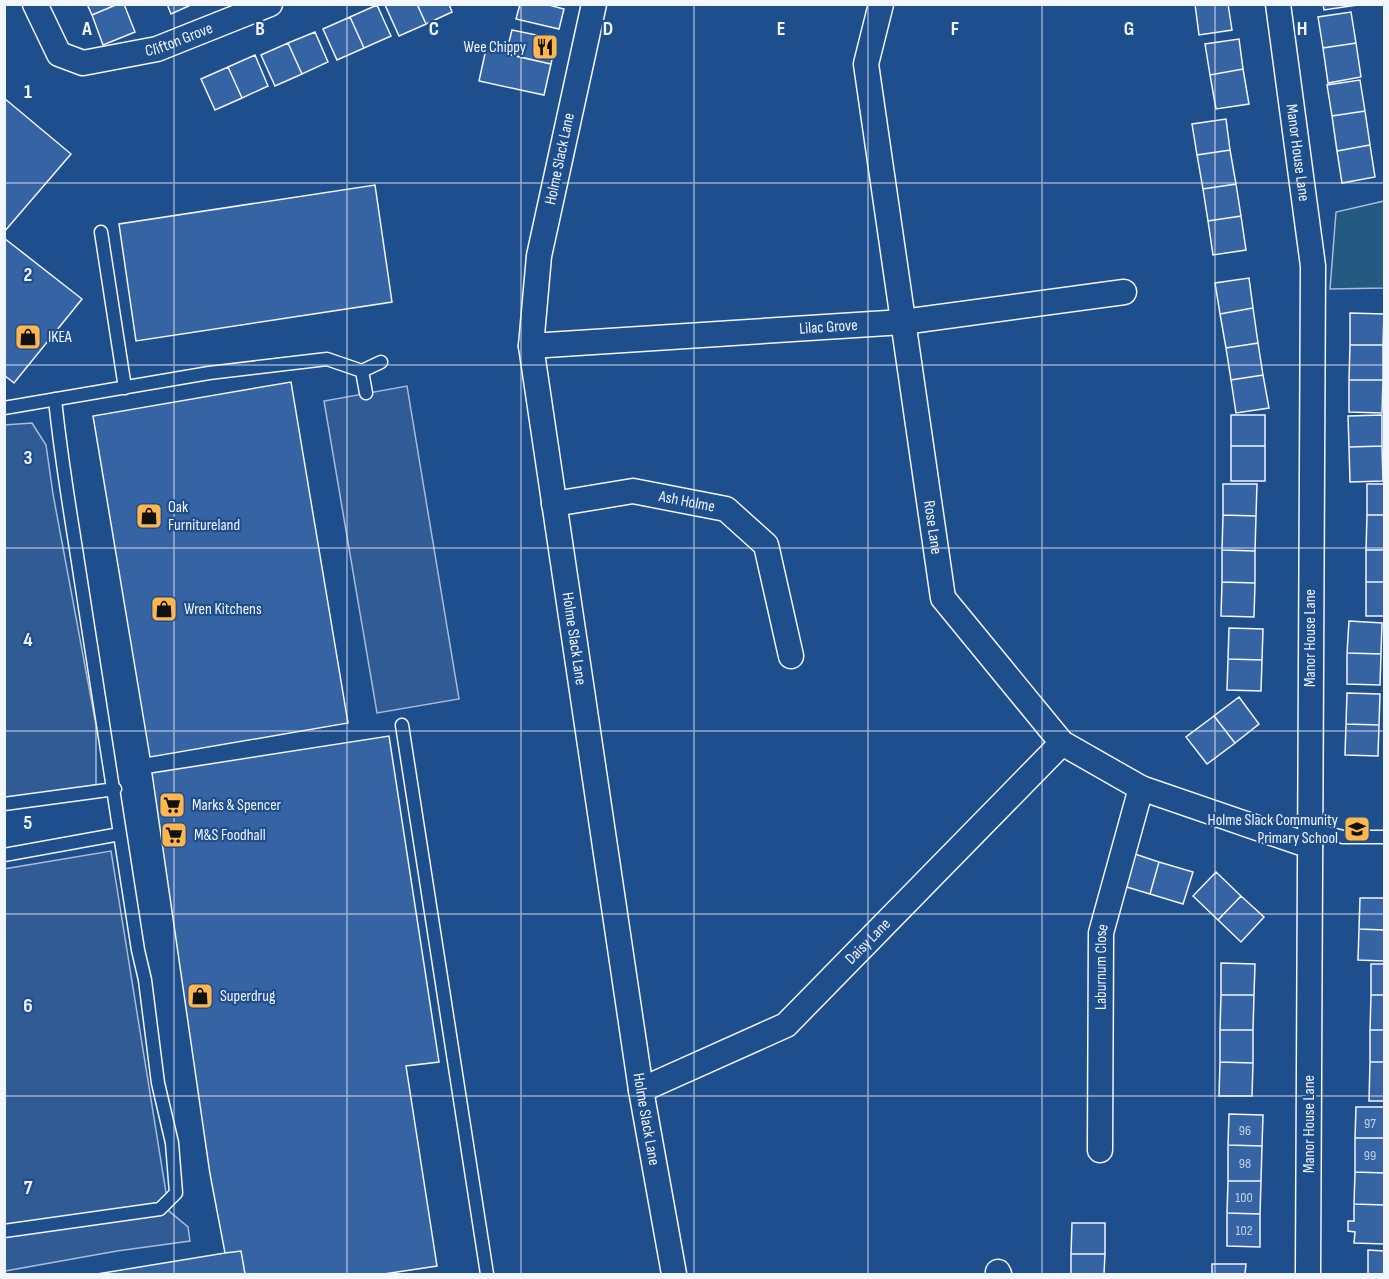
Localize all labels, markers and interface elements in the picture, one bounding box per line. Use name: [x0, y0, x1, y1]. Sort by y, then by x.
text: A: [81, 17, 92, 41]
text: B: [255, 17, 265, 41]
text: C: [429, 17, 439, 41]
text: D: [603, 17, 613, 41]
text: E: [777, 17, 785, 41]
text: F: [951, 17, 959, 41]
text: G: [1124, 17, 1134, 41]
text: H: [1297, 17, 1307, 41]
street label: Clifton Grove: [144, 18, 215, 61]
restaurant icon: Wee Chippy: [530, 32, 560, 62]
place label: Wee Chippy: [464, 38, 526, 57]
text: 1: [24, 80, 32, 104]
street label: Manor House Lane: [1282, 103, 1314, 202]
street label: Holme Slack Lane: [541, 111, 579, 207]
text: 2: [24, 263, 32, 287]
street label: Lilac Grove: [799, 315, 858, 338]
shop icon: IKEA: [13, 322, 43, 352]
place label: IKEA: [48, 328, 72, 347]
text: 3: [24, 446, 33, 470]
street label: Ash Holme: [656, 487, 717, 516]
place label: Oak Furnitureland: [168, 498, 240, 535]
street label: Rose Lane: [920, 499, 946, 555]
shop icon: Oak Furnitureland: [134, 501, 164, 531]
street label: Manor House Lane: [1301, 589, 1320, 687]
street label: Holme Slack Lane: [558, 591, 590, 686]
shop icon: Wren Kitchens: [149, 594, 179, 624]
place label: Wren Kitchens: [184, 600, 262, 619]
text: 4: [23, 628, 33, 652]
supermarket icon: Marks & Spencer: [157, 790, 187, 820]
place label: Marks & Spencer: [192, 796, 282, 815]
text: 5: [24, 811, 33, 835]
place label: Holme Slack Community Primary School: [1208, 811, 1338, 848]
school or university icon: Holme Slack Community Primary School: [1342, 814, 1372, 844]
supermarket icon: M&S Foodhall: [159, 820, 189, 850]
place label: M&S Foodhall: [194, 826, 266, 845]
street label: Daisy Lane: [841, 914, 895, 968]
street label: Laburnum Close: [1091, 922, 1113, 1010]
shop icon: Superdrug: [185, 981, 215, 1011]
place label: Superdrug: [220, 987, 275, 1006]
text: 6: [23, 994, 33, 1018]
street label: Holme Slack Lane: [629, 1072, 664, 1167]
street label: Manor House Lane: [1300, 1075, 1319, 1173]
house number: 97: [1364, 1115, 1376, 1132]
house number: 96: [1239, 1122, 1251, 1139]
house number: 99: [1364, 1147, 1376, 1164]
house number: 98: [1239, 1155, 1251, 1172]
text: 7: [24, 1176, 33, 1200]
house number: 100: [1235, 1189, 1253, 1206]
house number: 102: [1236, 1222, 1253, 1239]

